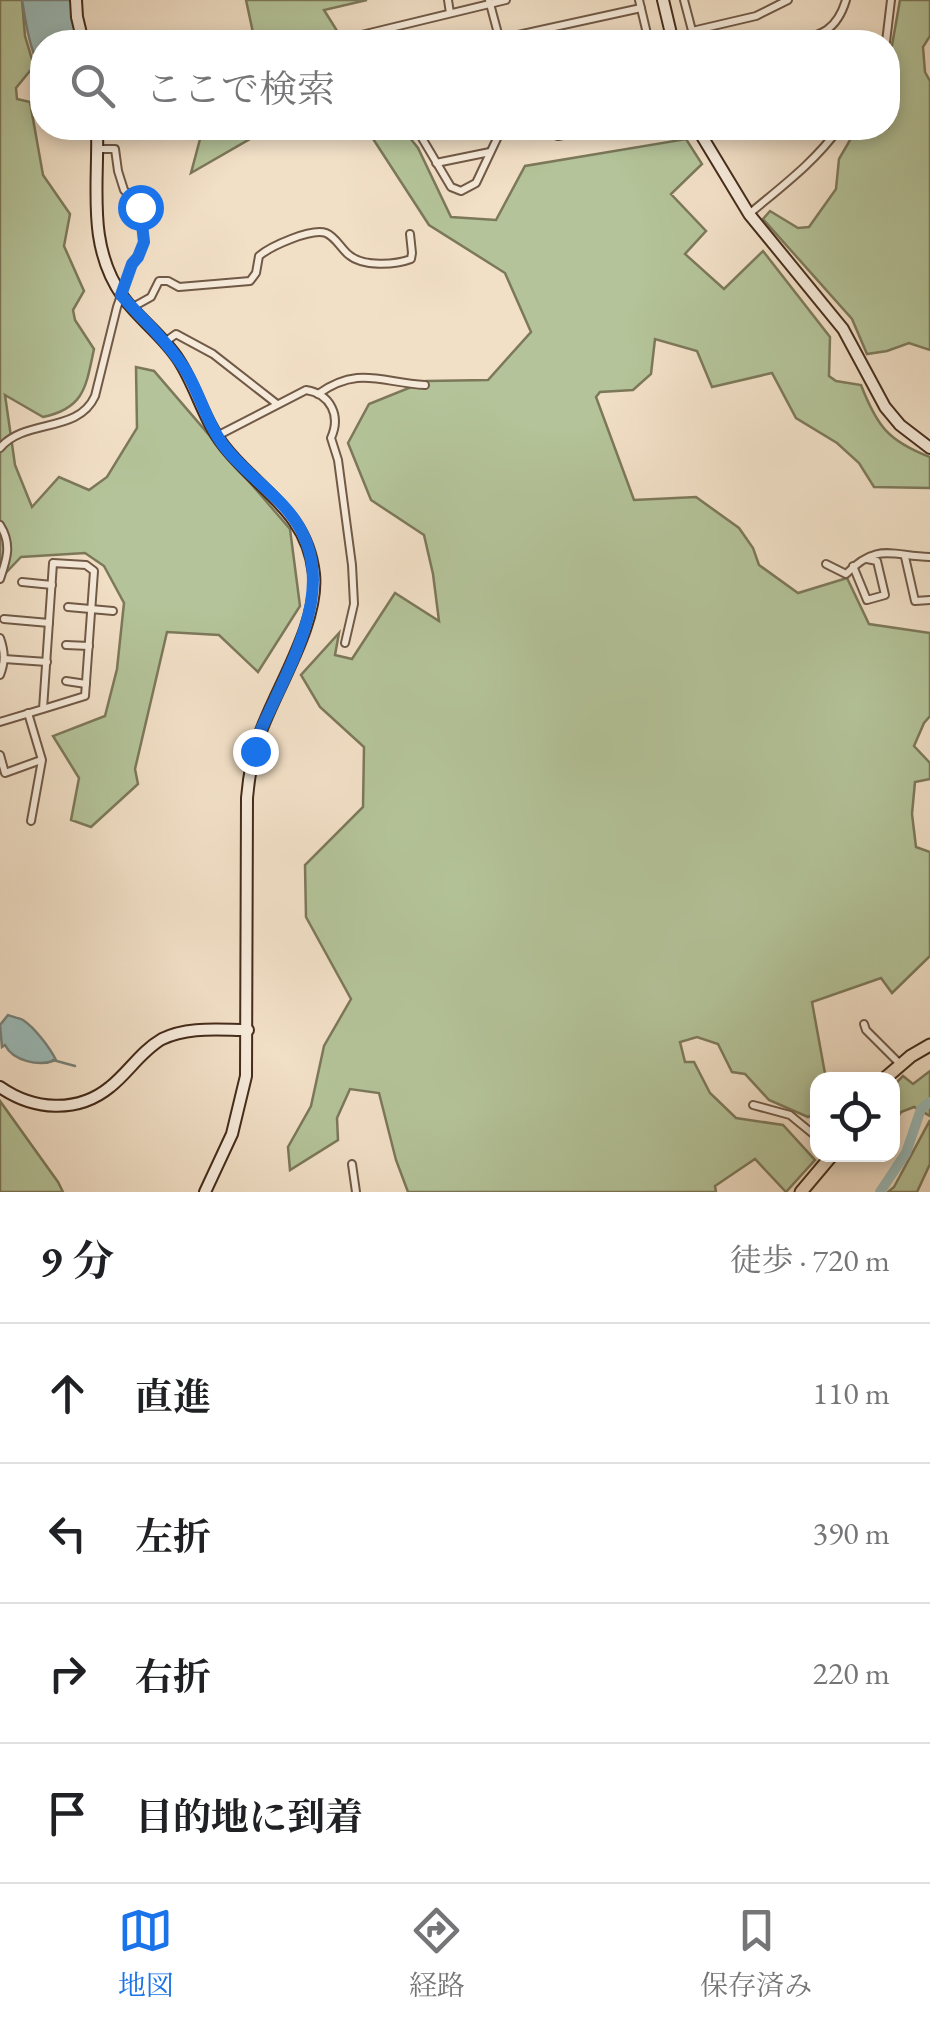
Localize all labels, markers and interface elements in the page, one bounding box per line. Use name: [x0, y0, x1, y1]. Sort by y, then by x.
search box: [30, 30, 900, 140]
icon: search: [65, 58, 120, 113]
text: ここで検索: [145, 64, 335, 113]
route start: [118, 185, 164, 231]
route end: [233, 729, 279, 775]
map controls: [810, 1072, 900, 1162]
button: locate: [810, 1072, 900, 1162]
text: 9 分: [40, 1233, 114, 1288]
text: 徒歩 · 720 m: [729, 1239, 890, 1281]
icon: ahead: [40, 1366, 95, 1421]
text: 直進: [135, 1372, 211, 1421]
text: 110 m: [813, 1372, 890, 1414]
icon: left: [40, 1506, 95, 1561]
text: 左折: [135, 1512, 211, 1561]
text: 390 m: [813, 1512, 890, 1554]
icon: right: [40, 1646, 95, 1701]
text: 右折: [135, 1652, 211, 1701]
text: 220 m: [813, 1652, 890, 1694]
icon: arrive: [40, 1786, 95, 1841]
text: 目的地に到着: [135, 1792, 363, 1841]
tab: 地図: [118, 1903, 174, 2003]
tab: 経路: [409, 1903, 465, 2003]
tab: 保存済み: [700, 1903, 812, 2003]

